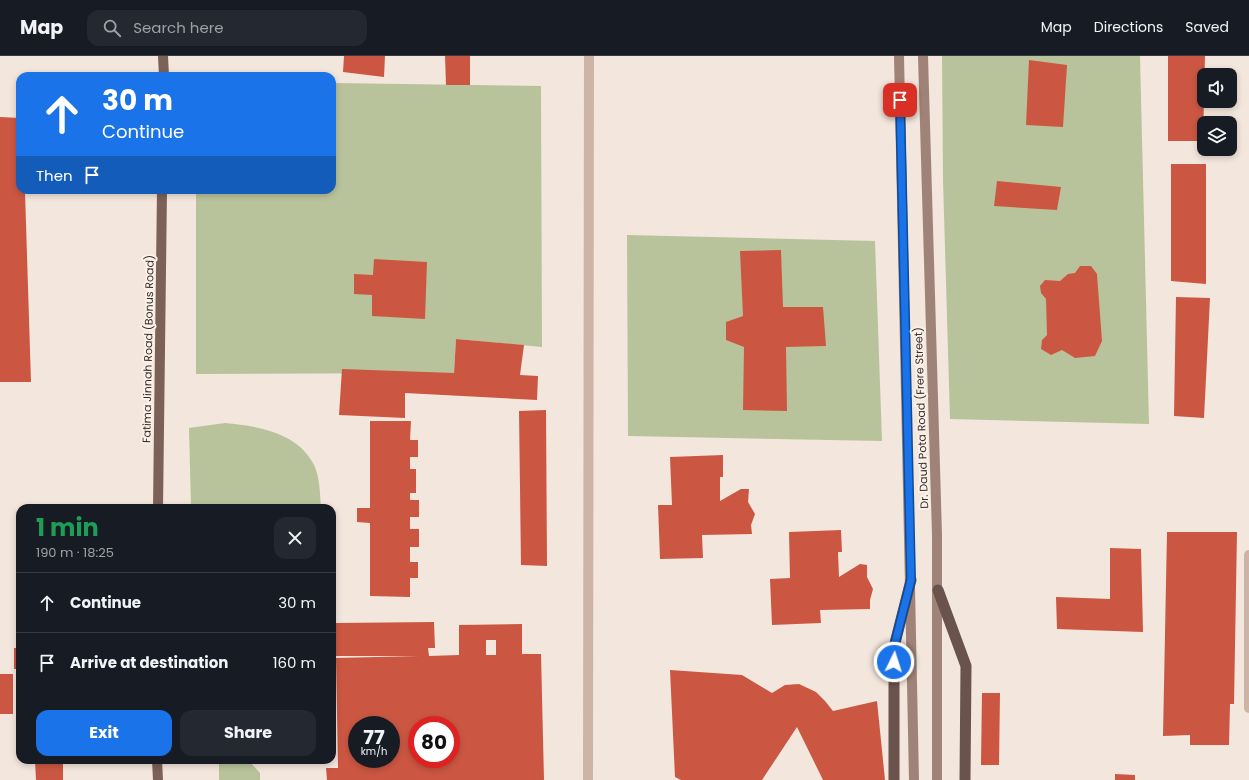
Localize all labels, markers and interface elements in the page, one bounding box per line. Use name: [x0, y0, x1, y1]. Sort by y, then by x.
search box: [87, 10, 367, 46]
text: Map: [20, 14, 63, 41]
icon: search: [101, 17, 123, 39]
text: Search here: [133, 17, 224, 38]
text: Map: [1041, 17, 1072, 37]
text: Directions: [1094, 17, 1163, 37]
text: Saved: [1185, 17, 1229, 37]
map controls: [1197, 68, 1237, 156]
button: sound: [1197, 68, 1237, 108]
text: 30 m: [102, 81, 173, 120]
pin: [883, 83, 917, 117]
icon: ahead: [36, 88, 88, 140]
icon: arrive: [889, 89, 911, 111]
button: layers: [1197, 116, 1237, 156]
text: Continue: [102, 119, 184, 144]
icon: arrive: [81, 164, 103, 186]
text: Then: [36, 165, 73, 186]
street label: Fatima Jinnah Road (Bonus Road): [138, 255, 158, 443]
street label: Dr. Daud Pota Road (Frere Street): [910, 327, 932, 509]
text: 1 min: [36, 511, 99, 544]
button: close: [274, 517, 316, 559]
text: 190 m · 18:25: [36, 543, 114, 562]
icon: ahead: [36, 592, 58, 614]
text: Continue: [70, 592, 141, 613]
text: 30 m: [278, 592, 316, 613]
position arrow: [873, 641, 915, 683]
icon: arrive: [36, 652, 58, 674]
text: Arrive at destination: [70, 652, 228, 673]
text: 160 m: [273, 652, 316, 673]
button: Exit: [36, 710, 172, 756]
button: Share: [180, 710, 316, 756]
speed limit sign: 80: [408, 716, 460, 768]
text: 77: [363, 723, 385, 751]
text: km/h: [361, 744, 387, 759]

